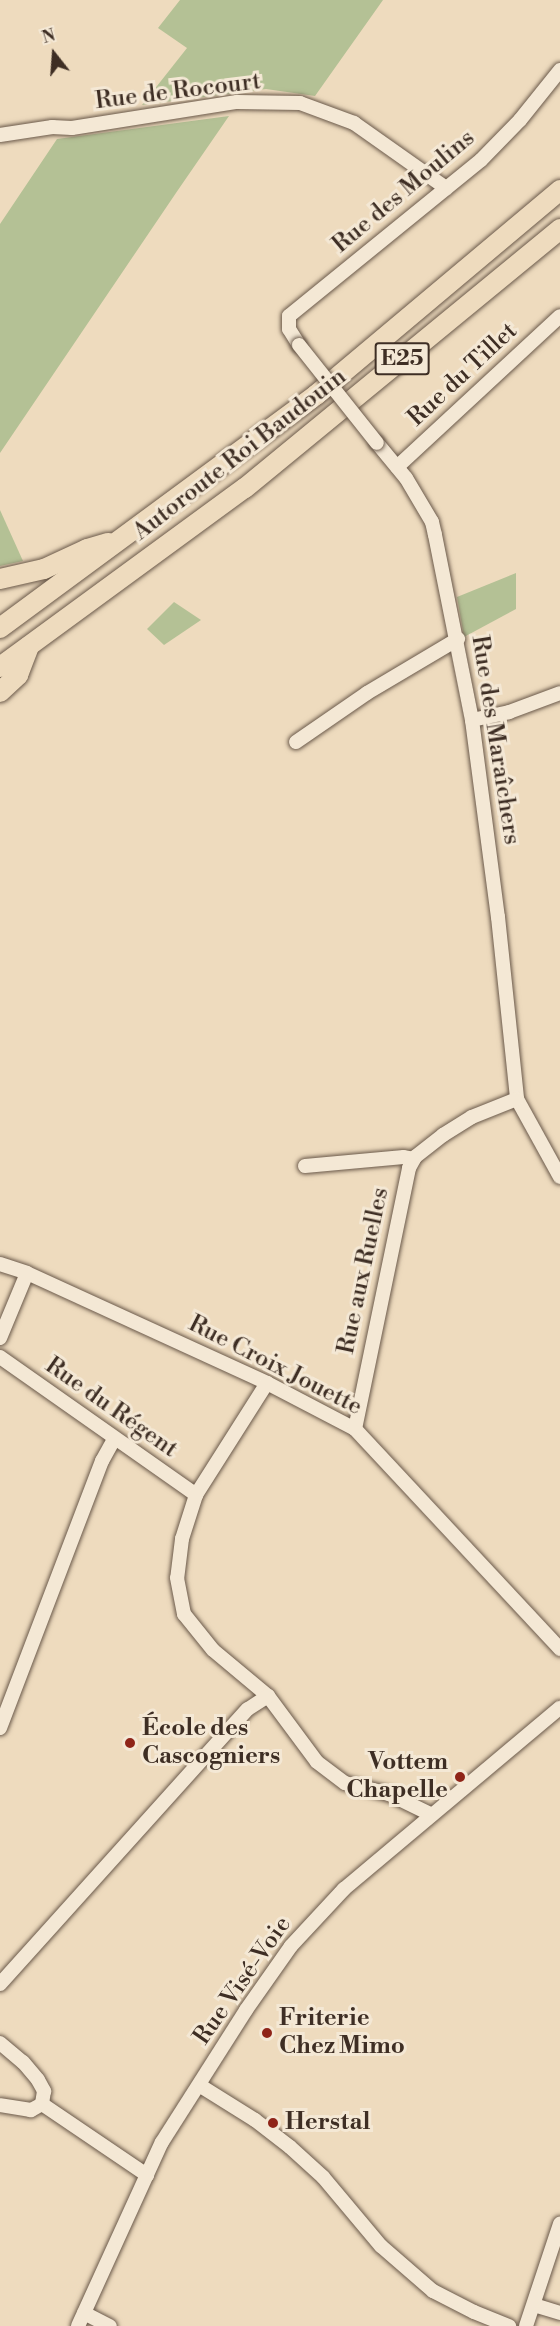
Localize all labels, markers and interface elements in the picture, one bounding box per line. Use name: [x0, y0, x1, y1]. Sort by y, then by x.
north arrow: [24, 24, 84, 84]
text: N: [40, 25, 58, 48]
street label: Rue de Rocourt: [94, 68, 262, 116]
street label: Rue des Moulins: [327, 124, 481, 260]
street label: Rue du Tillet: [402, 317, 524, 433]
road number: E25: [374, 340, 430, 378]
street label: Autoroute Roi Baudouin: [128, 363, 352, 547]
street label: Rue des Maraîchers: [464, 633, 526, 847]
street label: Rue aux Ruelles: [332, 1185, 396, 1357]
street label: Rue Croix Jouette: [183, 1310, 367, 1422]
street label: Rue du Régent: [39, 1352, 183, 1464]
place label: École des Cascogniers: [142, 1715, 280, 1771]
marker: École des Cascogniers: [123, 1736, 137, 1750]
place label: Vottem Chapelle: [346, 1749, 448, 1805]
marker: Vottem Chapelle: [453, 1770, 467, 1784]
street label: Rue Visé-Voie: [188, 1911, 298, 2051]
place label: Friterie Chez Mimo: [279, 2005, 405, 2061]
marker: Friterie Chez Mimo: [260, 2026, 274, 2040]
place label: Herstal: [285, 2109, 370, 2137]
marker: Herstal: [266, 2116, 280, 2130]

